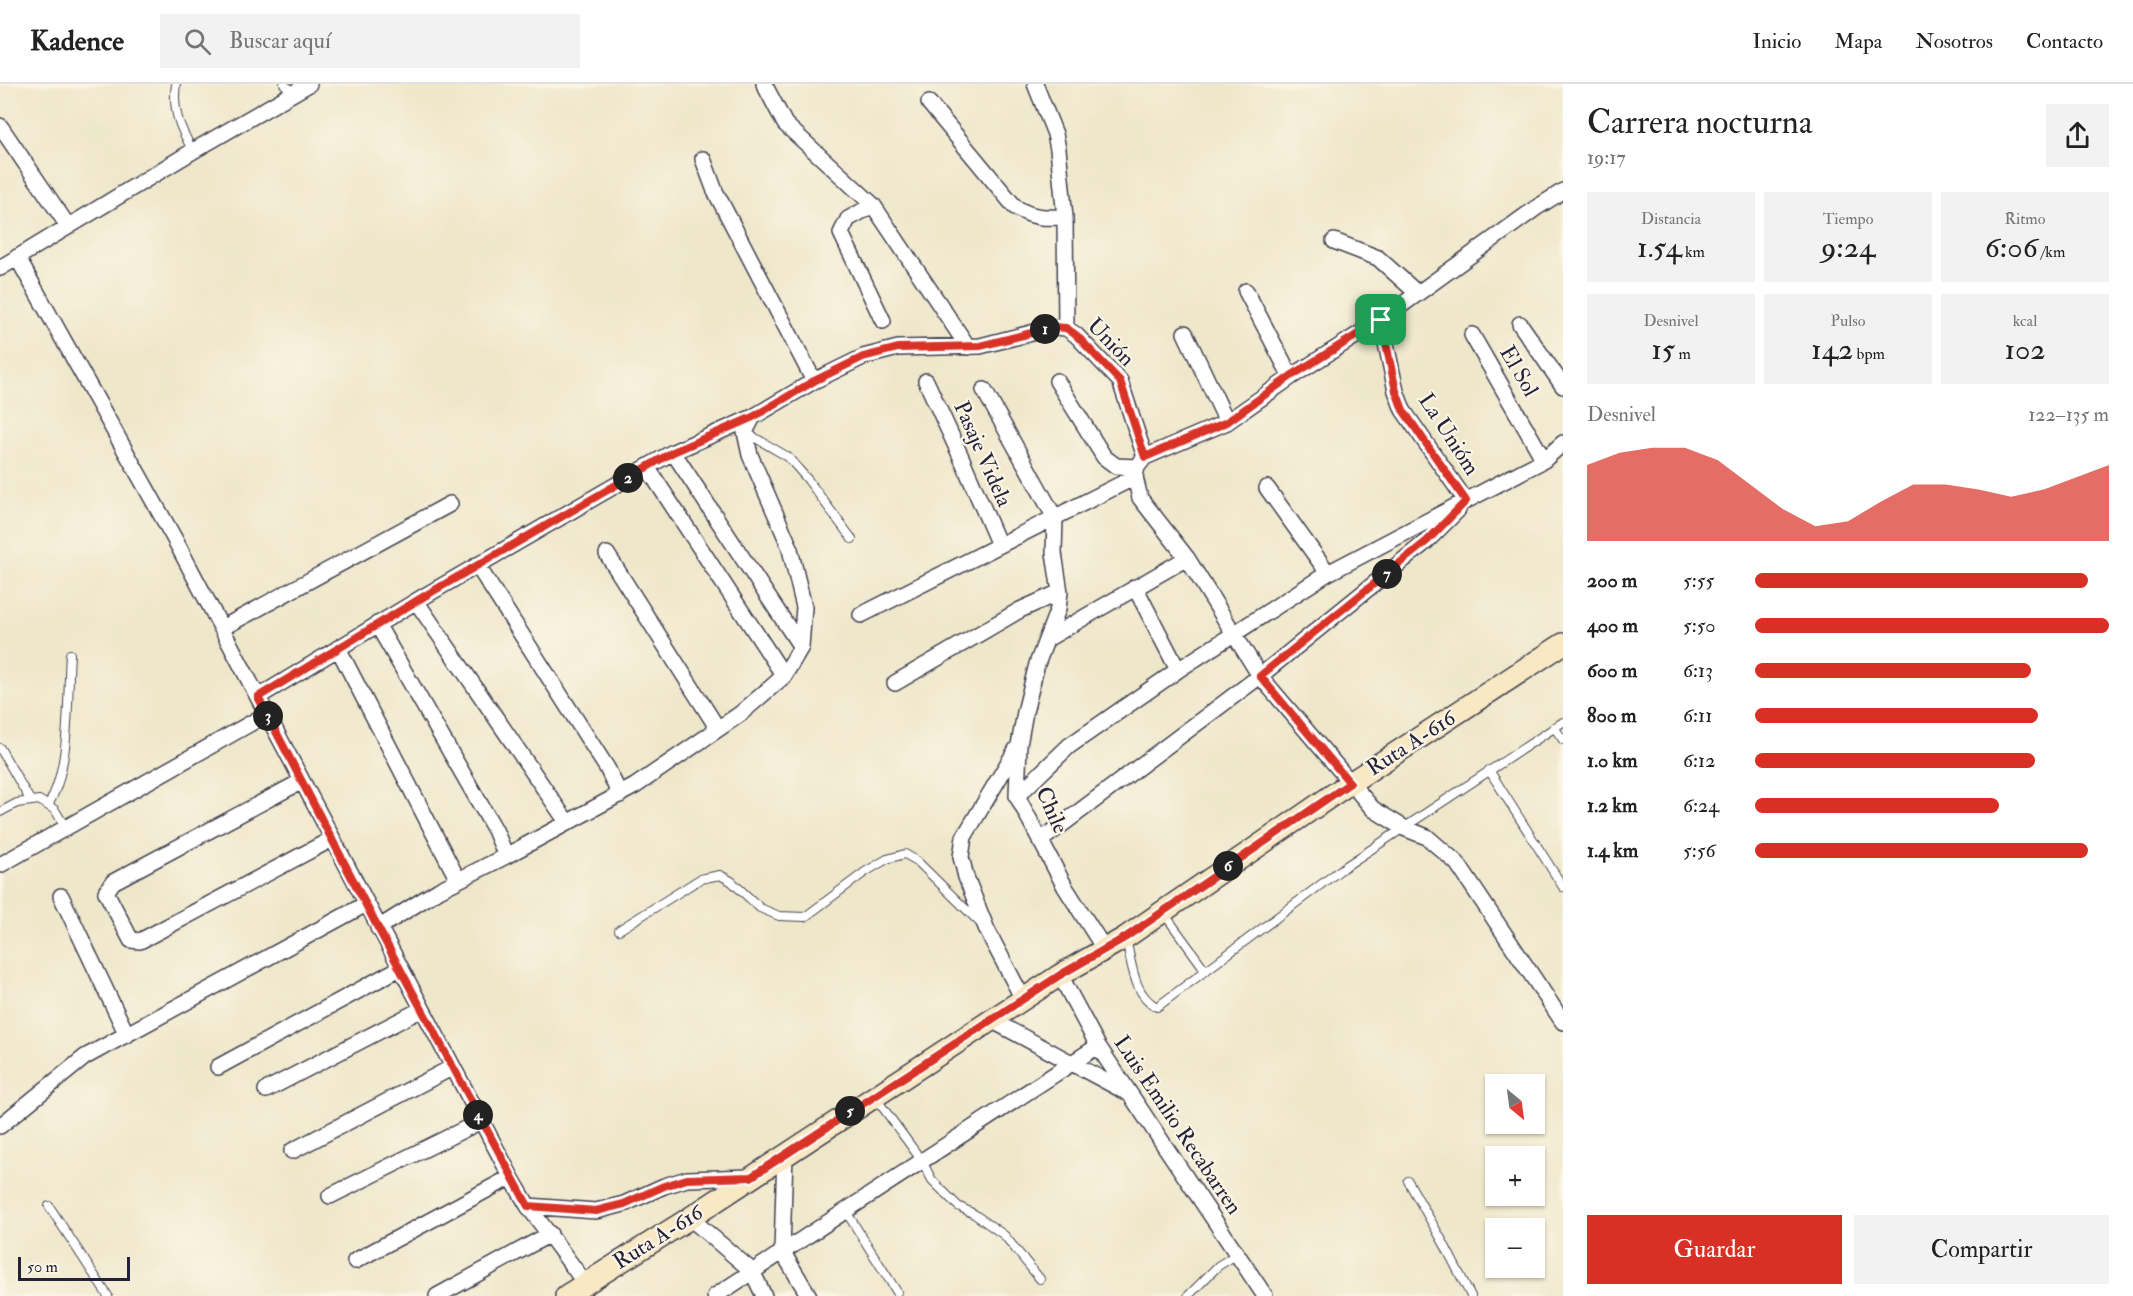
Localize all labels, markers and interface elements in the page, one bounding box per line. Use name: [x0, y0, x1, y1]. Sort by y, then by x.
search box: [160, 14, 580, 68]
text: Kadence: [30, 24, 124, 59]
icon: search: [181, 25, 214, 58]
text: Buscar aquí: [229, 27, 331, 55]
text: Inicio: [1752, 28, 1801, 55]
text: Mapa: [1834, 28, 1882, 55]
text: Nosotros: [1915, 28, 1993, 55]
text: Contacto: [2026, 28, 2103, 55]
text: Carrera nocturna: [1587, 102, 1812, 143]
button: share: [2046, 104, 2109, 167]
text: 19:17: [1587, 145, 1626, 170]
text: Distancia: [1641, 209, 1701, 229]
text: Tiempo: [1823, 209, 1873, 229]
text: Ritmo: [2005, 209, 2045, 229]
text: 1.54: [1637, 229, 1682, 266]
text: 9:24: [1821, 229, 1875, 266]
text: 6:06: [1985, 229, 2038, 266]
text: km: [1682, 242, 1705, 262]
text: /km: [2038, 242, 2065, 262]
pin: [1355, 294, 1406, 345]
icon: arrive: [1364, 303, 1397, 336]
text: Desnivel: [1643, 311, 1699, 331]
text: Pulso: [1831, 311, 1865, 331]
text: kcal: [2013, 311, 2037, 331]
street label: Unión: [1081, 312, 1141, 372]
pin: 1: [1030, 314, 1060, 344]
text: 1: [1042, 319, 1048, 339]
text: 15: [1651, 331, 1675, 368]
text: 142: [1811, 331, 1853, 368]
text: 102: [2004, 331, 2046, 368]
street label: El Sol: [1493, 340, 1545, 402]
text: m: [1675, 344, 1691, 364]
text: bpm: [1853, 344, 1885, 364]
street label: La Unióm: [1412, 388, 1486, 480]
street label: Pasaje Videla: [947, 397, 1019, 512]
text: Desnivel: [1587, 402, 1656, 427]
text: 122–135 m: [2028, 402, 2109, 427]
pin: 2: [613, 463, 643, 493]
text: 2: [624, 468, 632, 488]
pin: 7: [1372, 559, 1402, 589]
text: 7: [1383, 564, 1391, 584]
text: 200 m: [1587, 568, 1637, 593]
text: 5:55: [1683, 568, 1714, 593]
text: 400 m: [1587, 613, 1638, 638]
text: 5:50: [1683, 613, 1716, 638]
text: 600 m: [1587, 658, 1637, 683]
text: 6:13: [1683, 658, 1713, 683]
pin: 3: [253, 701, 283, 731]
street label: Ruta A-616: [1361, 703, 1462, 782]
text: 800 m: [1587, 703, 1637, 728]
text: 6:11: [1683, 703, 1712, 728]
text: 3: [265, 706, 271, 726]
text: 1.0 km: [1587, 748, 1638, 773]
text: 6:12: [1683, 748, 1715, 773]
street label: Chile: [1029, 782, 1075, 838]
text: 1.2 km: [1587, 793, 1637, 818]
text: 6:24: [1683, 793, 1719, 818]
text: 1.4 km: [1587, 838, 1638, 863]
text: 5:56: [1683, 838, 1716, 863]
pin: 6: [1213, 851, 1243, 881]
text: 6: [1224, 856, 1232, 876]
street label: Luis Emilio Recabarren: [1108, 1030, 1248, 1220]
north arrow: [1485, 1074, 1545, 1134]
map controls: [1485, 1074, 1545, 1278]
pin: 5: [835, 1096, 865, 1126]
pin: 4: [463, 1100, 493, 1130]
text: 5: [846, 1101, 854, 1121]
text: 4: [474, 1105, 482, 1125]
button: +: [1485, 1146, 1545, 1206]
street label: Ruta A-616: [608, 1197, 710, 1276]
button: Guardar: [1587, 1215, 1842, 1284]
button: Compartir: [1854, 1215, 2109, 1284]
button: −: [1485, 1218, 1545, 1278]
scale bar: [18, 1254, 130, 1282]
text: 50 m: [27, 1257, 58, 1277]

